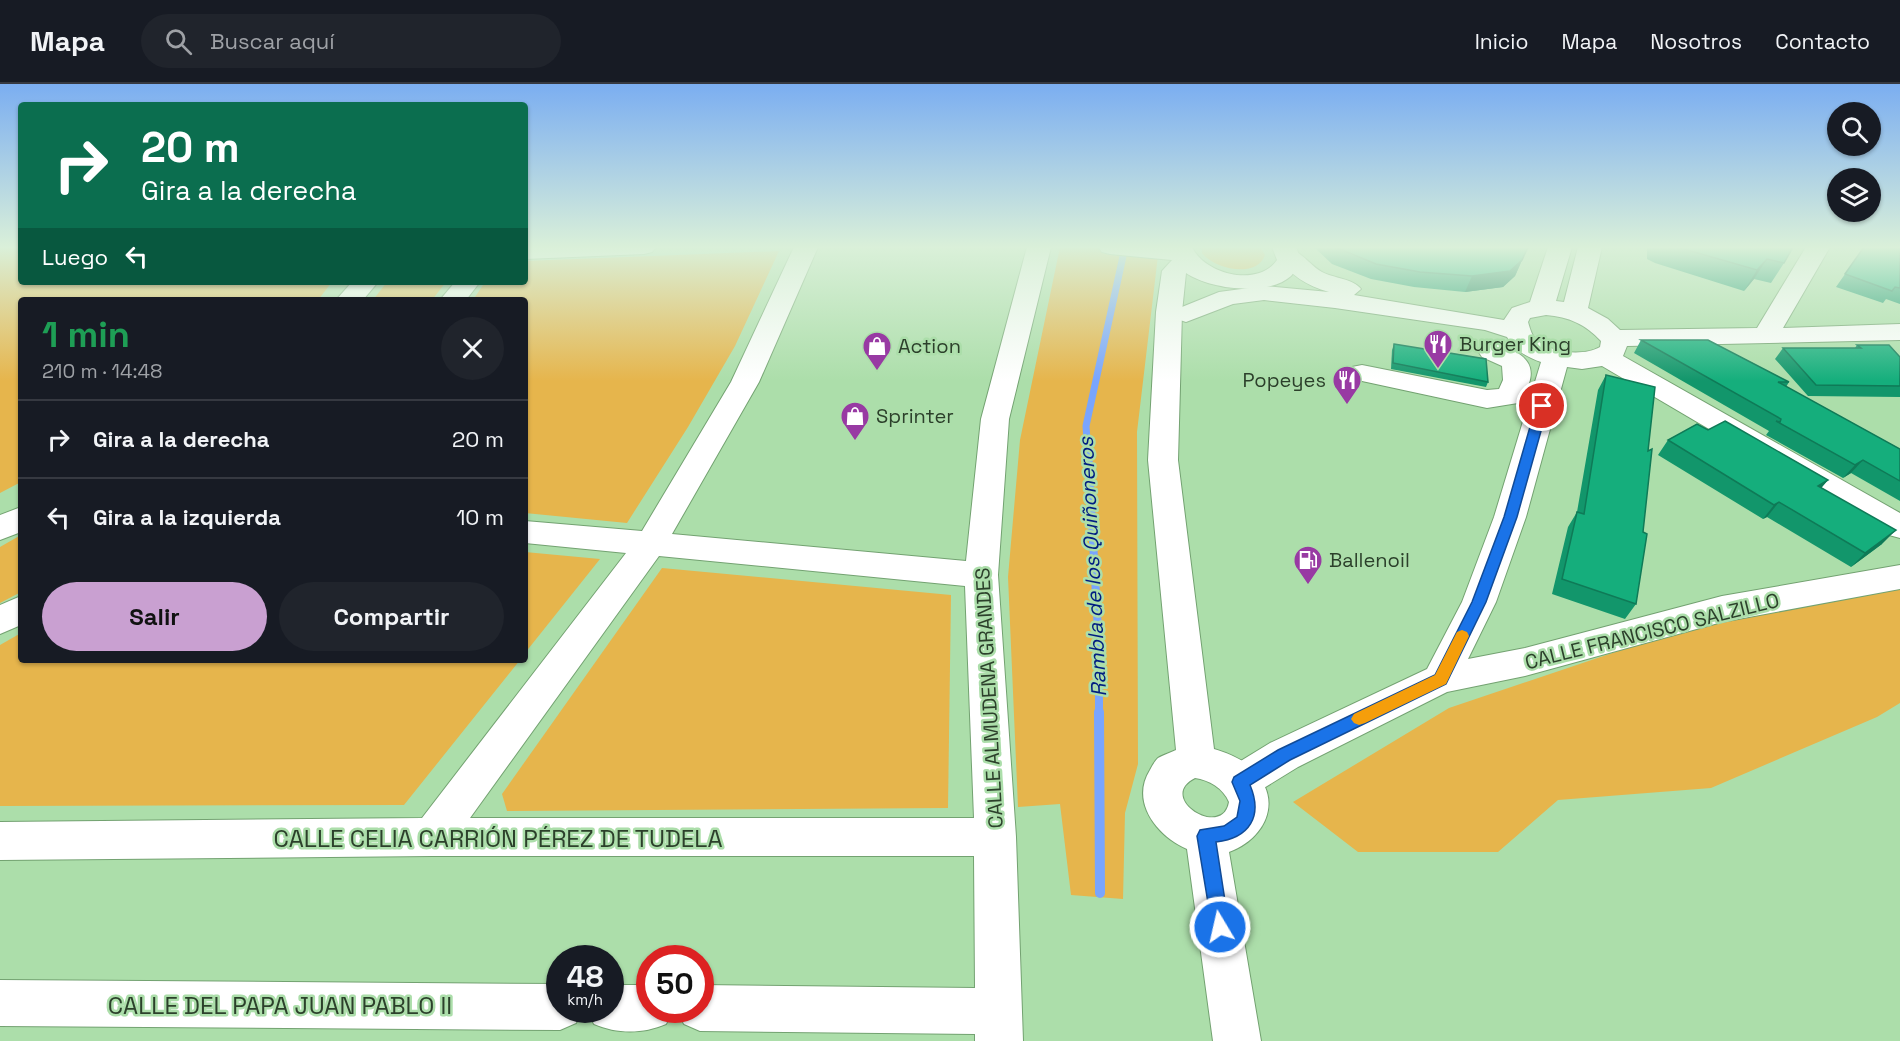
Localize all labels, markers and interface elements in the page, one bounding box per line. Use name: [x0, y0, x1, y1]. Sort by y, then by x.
search box: [141, 14, 561, 68]
text: Mapa: [30, 23, 105, 59]
icon: search: [162, 25, 195, 58]
text: Buscar aquí: [210, 27, 335, 55]
text: Inicio: [1475, 28, 1529, 55]
text: Mapa: [1562, 28, 1617, 55]
text: Nosotros: [1650, 28, 1742, 55]
text: Contacto: [1775, 28, 1870, 55]
map controls: [1827, 102, 1881, 222]
button: search: [1827, 102, 1881, 156]
text: 20 m: [141, 121, 240, 174]
icon: right: [42, 126, 120, 204]
button: layers: [1827, 168, 1881, 222]
text: Gira a la derecha: [141, 173, 356, 208]
icon: left: [120, 240, 153, 273]
text: Luego: [42, 243, 108, 271]
text: 1 min: [42, 312, 130, 358]
button: close: [441, 317, 504, 380]
restaurant icon: Burger King: [1422, 328, 1454, 370]
shop icon: Action: [861, 330, 893, 372]
place label: Burger King: [1459, 331, 1571, 357]
place label: Action: [898, 333, 961, 359]
text: 210 m · 14:48: [42, 358, 162, 384]
restaurant icon: Popeyes: [1331, 364, 1363, 406]
place label: Popeyes: [1243, 367, 1326, 393]
pin: [1516, 380, 1567, 431]
icon: arrive: [1525, 389, 1558, 422]
shop icon: Sprinter: [839, 400, 871, 442]
place label: Sprinter: [876, 403, 954, 429]
icon: right: [42, 423, 75, 456]
text: Gira a la derecha: [93, 425, 270, 453]
text: 20 m: [452, 425, 504, 453]
water label: Rambla de los Quiñoneros: [1072, 435, 1112, 698]
icon: left: [42, 501, 75, 534]
text: Gira a la izquierda: [93, 503, 281, 531]
text: 10 m: [456, 503, 504, 531]
fuel station icon: Ballenoil: [1292, 544, 1324, 586]
place label: Ballenoil: [1329, 547, 1410, 573]
street label: CALLE ALMUDENA GRANDES: [969, 567, 1009, 829]
button: Salir: [42, 582, 267, 651]
button: Compartir: [279, 582, 504, 651]
street label: CALLE FRANCISCO SALZILLO: [1522, 587, 1782, 675]
street label: CALLE CELIA CARRIÓN PÉREZ DE TUDELA: [273, 823, 723, 854]
position arrow: [1188, 895, 1252, 959]
speed limit sign: 50: [636, 945, 714, 1023]
text: 48: [566, 957, 604, 996]
street label: CALLE DEL PAPA JUAN PABLO II: [108, 990, 452, 1021]
text: km/h: [567, 990, 603, 1009]

